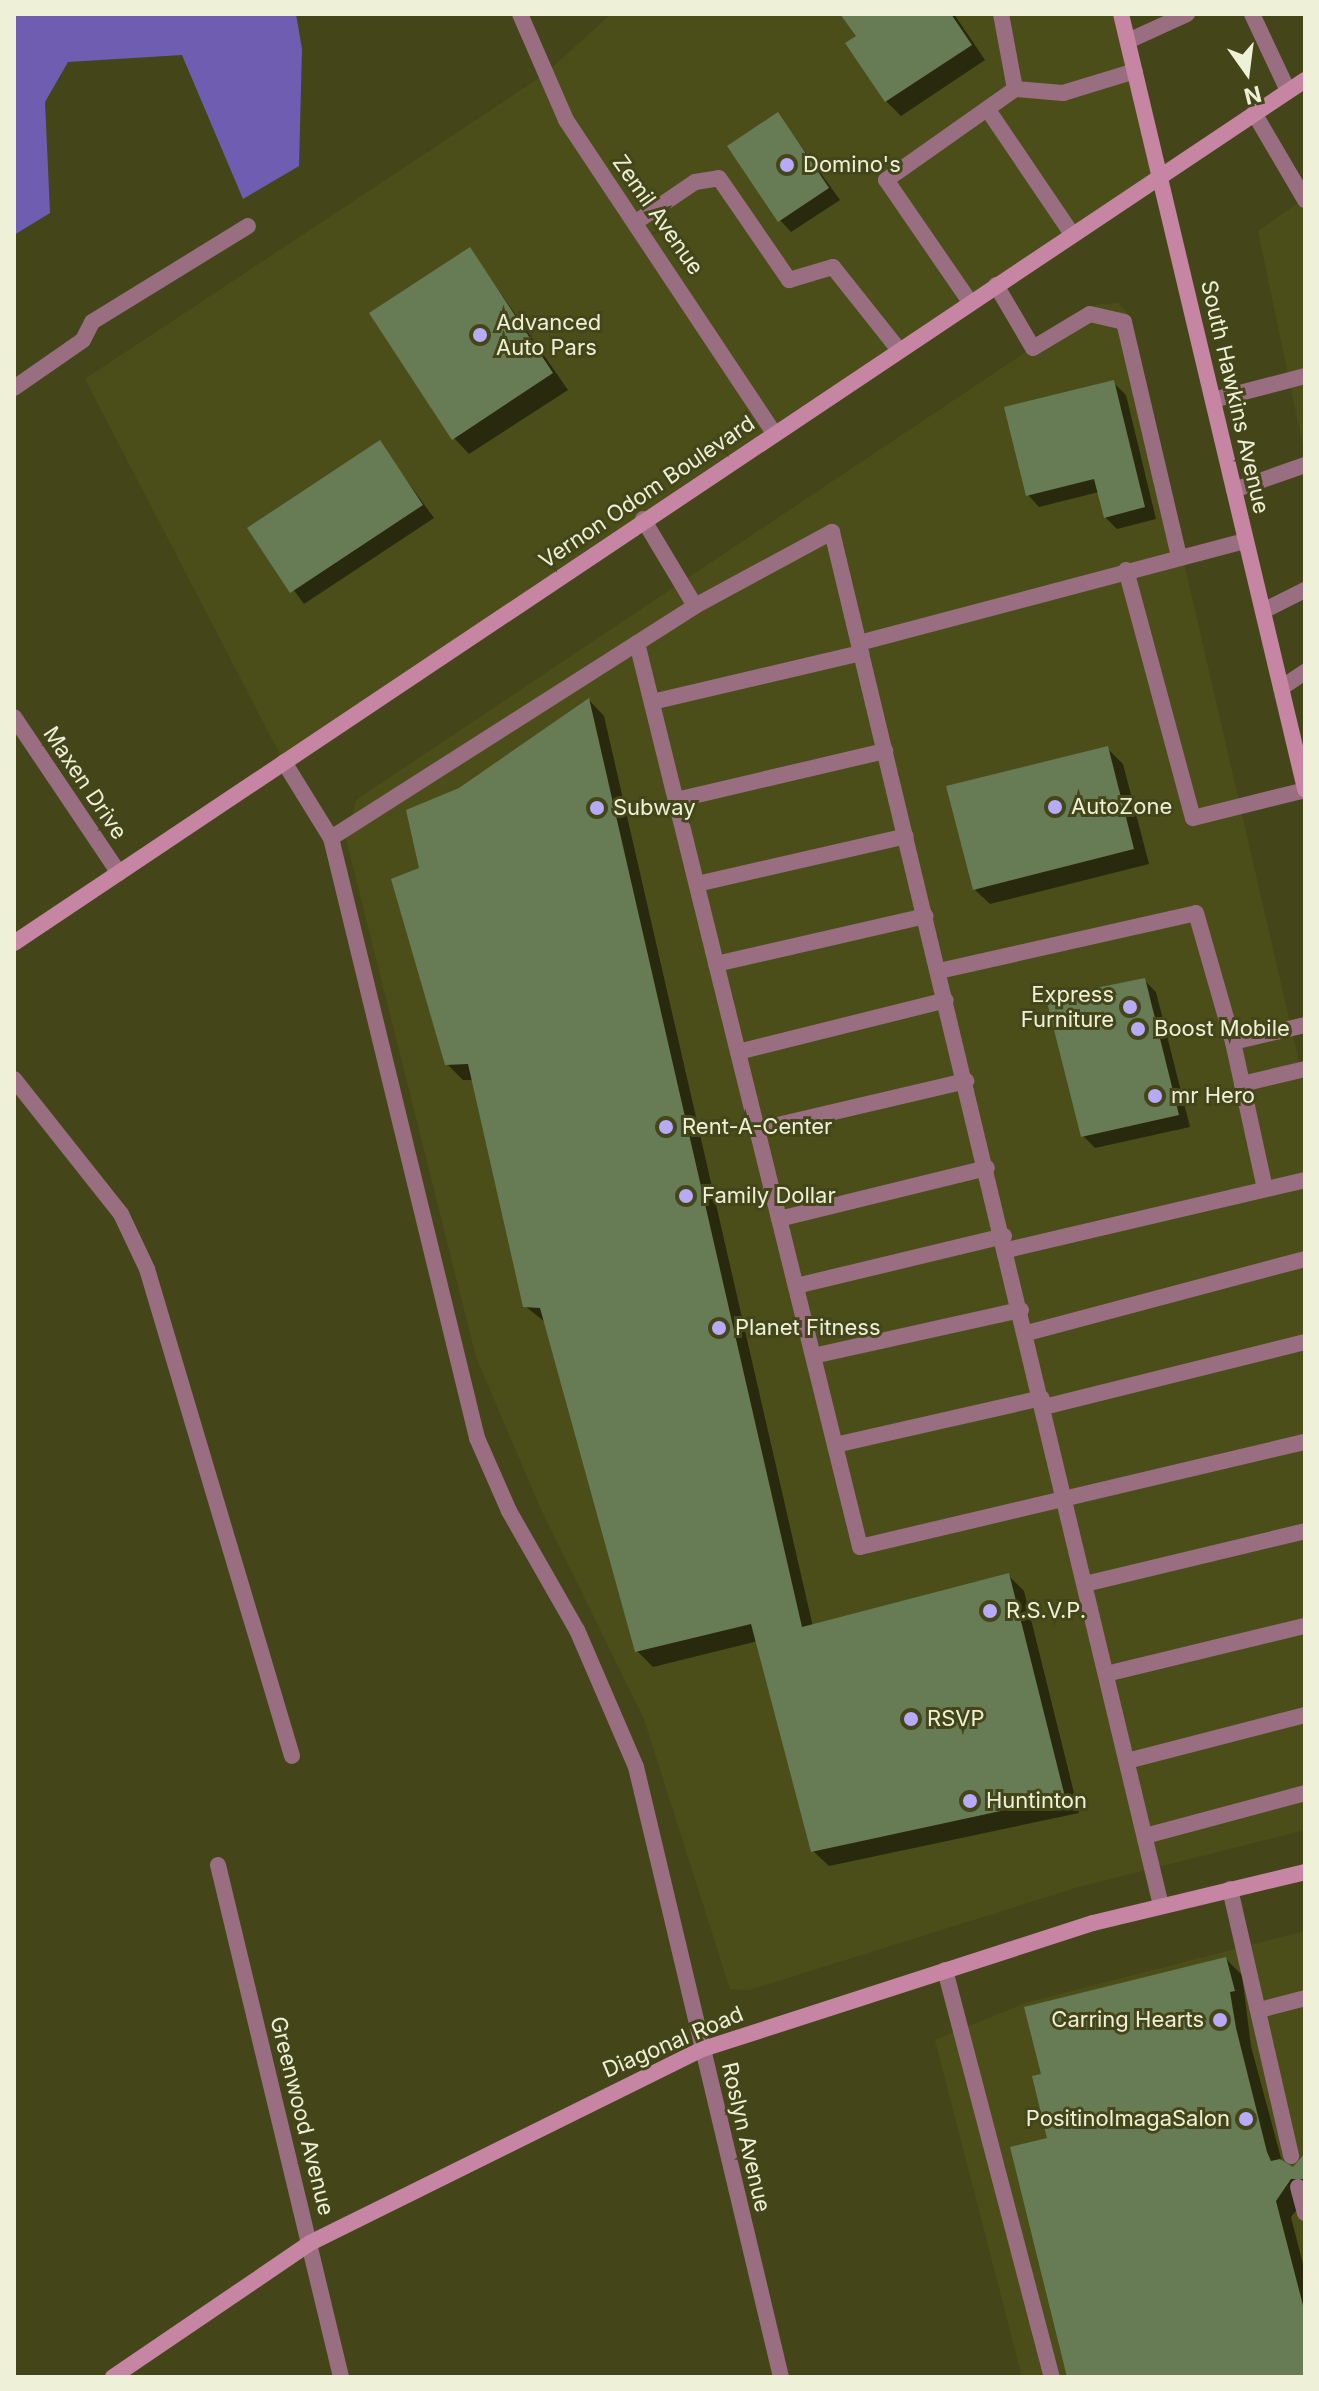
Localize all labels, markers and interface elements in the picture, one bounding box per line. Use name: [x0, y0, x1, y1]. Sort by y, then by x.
north arrow: [1207, 32, 1287, 112]
text: N: [1242, 81, 1264, 110]
street label: Zemil Avenue: [607, 150, 709, 280]
place label: Domino's: [803, 152, 901, 178]
marker: Domino's: [778, 156, 796, 174]
street label: South Hawkins Avenue: [1195, 278, 1275, 516]
place label: Advanced Auto Pars: [496, 309, 601, 360]
marker: Advanced Auto Pars: [471, 326, 489, 344]
street label: Vernon Odom Boulevard: [534, 410, 760, 574]
street label: Maxen Drive: [38, 722, 132, 844]
place label: AutoZone: [1071, 794, 1172, 820]
place label: Subway: [613, 795, 696, 821]
marker: AutoZone: [1046, 798, 1064, 816]
marker: Subway: [588, 799, 606, 817]
place label: Express Furniture: [1021, 981, 1114, 1032]
marker: Express Furniture: [1121, 998, 1139, 1016]
place label: Boost Mobile: [1154, 1016, 1290, 1042]
marker: Boost Mobile: [1129, 1020, 1147, 1038]
place label: mr Hero: [1171, 1083, 1255, 1109]
marker: mr Hero: [1146, 1087, 1164, 1105]
place label: Rent-A-Center: [682, 1114, 832, 1140]
marker: Rent-A-Center: [657, 1118, 675, 1136]
place label: Family Dollar: [702, 1183, 836, 1209]
marker: Family Dollar: [677, 1187, 695, 1205]
place label: Planet Fitness: [735, 1315, 881, 1341]
marker: Planet Fitness: [710, 1319, 728, 1337]
place label: R.S.V.P.: [1006, 1598, 1086, 1624]
marker: R.S.V.P.: [981, 1602, 999, 1620]
place label: RSVP: [927, 1706, 985, 1732]
marker: RSVP: [902, 1710, 920, 1728]
place label: Huntinton: [986, 1788, 1087, 1814]
marker: Huntinton: [961, 1792, 979, 1810]
street label: Diagonal Road: [599, 2001, 747, 2083]
place label: Carring Hearts: [1051, 2007, 1204, 2033]
marker: Carring Hearts: [1211, 2011, 1229, 2029]
street label: Greenwood Avenue: [265, 2014, 339, 2218]
street label: Roslyn Avenue: [716, 2060, 776, 2214]
place label: PositinoImagaSalon: [1026, 2106, 1230, 2132]
marker: PositinoImagaSalon: [1237, 2110, 1255, 2128]

